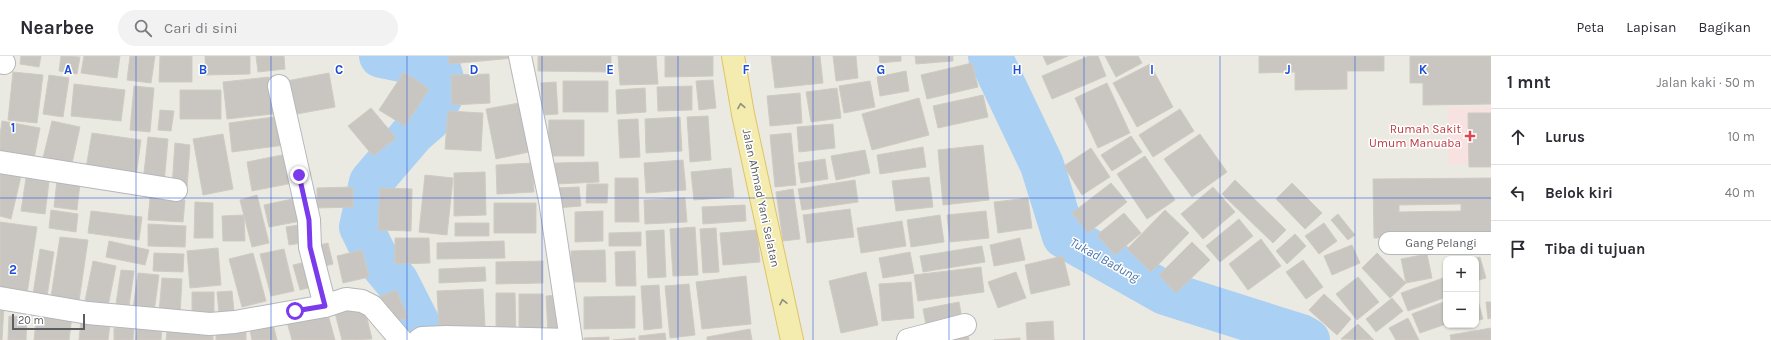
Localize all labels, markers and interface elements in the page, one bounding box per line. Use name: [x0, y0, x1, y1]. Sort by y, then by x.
search box: [118, 10, 398, 46]
text: Nearbee: [20, 17, 94, 39]
icon: search: [132, 17, 154, 39]
text: Cari di sini: [164, 19, 238, 37]
text: Peta: [1576, 19, 1604, 36]
text: Lapisan: [1626, 19, 1676, 36]
text: Bagikan: [1698, 19, 1751, 36]
text: A: [64, 62, 72, 77]
text: B: [199, 62, 207, 77]
text: C: [335, 62, 343, 77]
text: D: [470, 62, 479, 77]
text: E: [606, 62, 614, 77]
text: F: [742, 62, 750, 77]
text: G: [877, 62, 885, 77]
text: H: [1012, 62, 1022, 77]
text: I: [1150, 62, 1154, 77]
text: J: [1285, 62, 1291, 77]
text: K: [1419, 62, 1428, 77]
text: 1 mnt: [1507, 72, 1551, 92]
text: Jalan kaki · 50 m: [1656, 75, 1755, 90]
one-way arrow: [738, 103, 746, 109]
text: 1: [11, 120, 15, 135]
place label: Rumah Sakit Umum Manuaba: [1369, 122, 1461, 150]
icon: ahead: [1507, 126, 1529, 148]
street label: Jalan Ahmad Yani Selatan: [739, 127, 783, 269]
text: Lurus: [1545, 128, 1585, 146]
text: 10 m: [1728, 129, 1755, 144]
marker: Rumah Sakit Umum Manuaba: [1464, 130, 1476, 142]
route end: [290, 166, 308, 184]
icon: left: [1507, 182, 1529, 204]
text: Belok kiri: [1545, 184, 1613, 202]
text: 40 m: [1725, 185, 1755, 200]
water label: Tukad Badung: [1068, 234, 1143, 285]
street label: Gang Pelangi: [1405, 236, 1477, 250]
icon: arrive: [1507, 238, 1529, 260]
text: Tiba di tujuan: [1545, 240, 1645, 258]
map controls: [1443, 256, 1479, 328]
button: +: [1443, 256, 1479, 292]
text: 2: [9, 262, 17, 277]
button: −: [1443, 292, 1479, 328]
one-way arrow: [780, 299, 788, 305]
route start: [286, 302, 304, 320]
scale bar: [12, 312, 85, 331]
text: 20 m: [18, 314, 44, 327]

